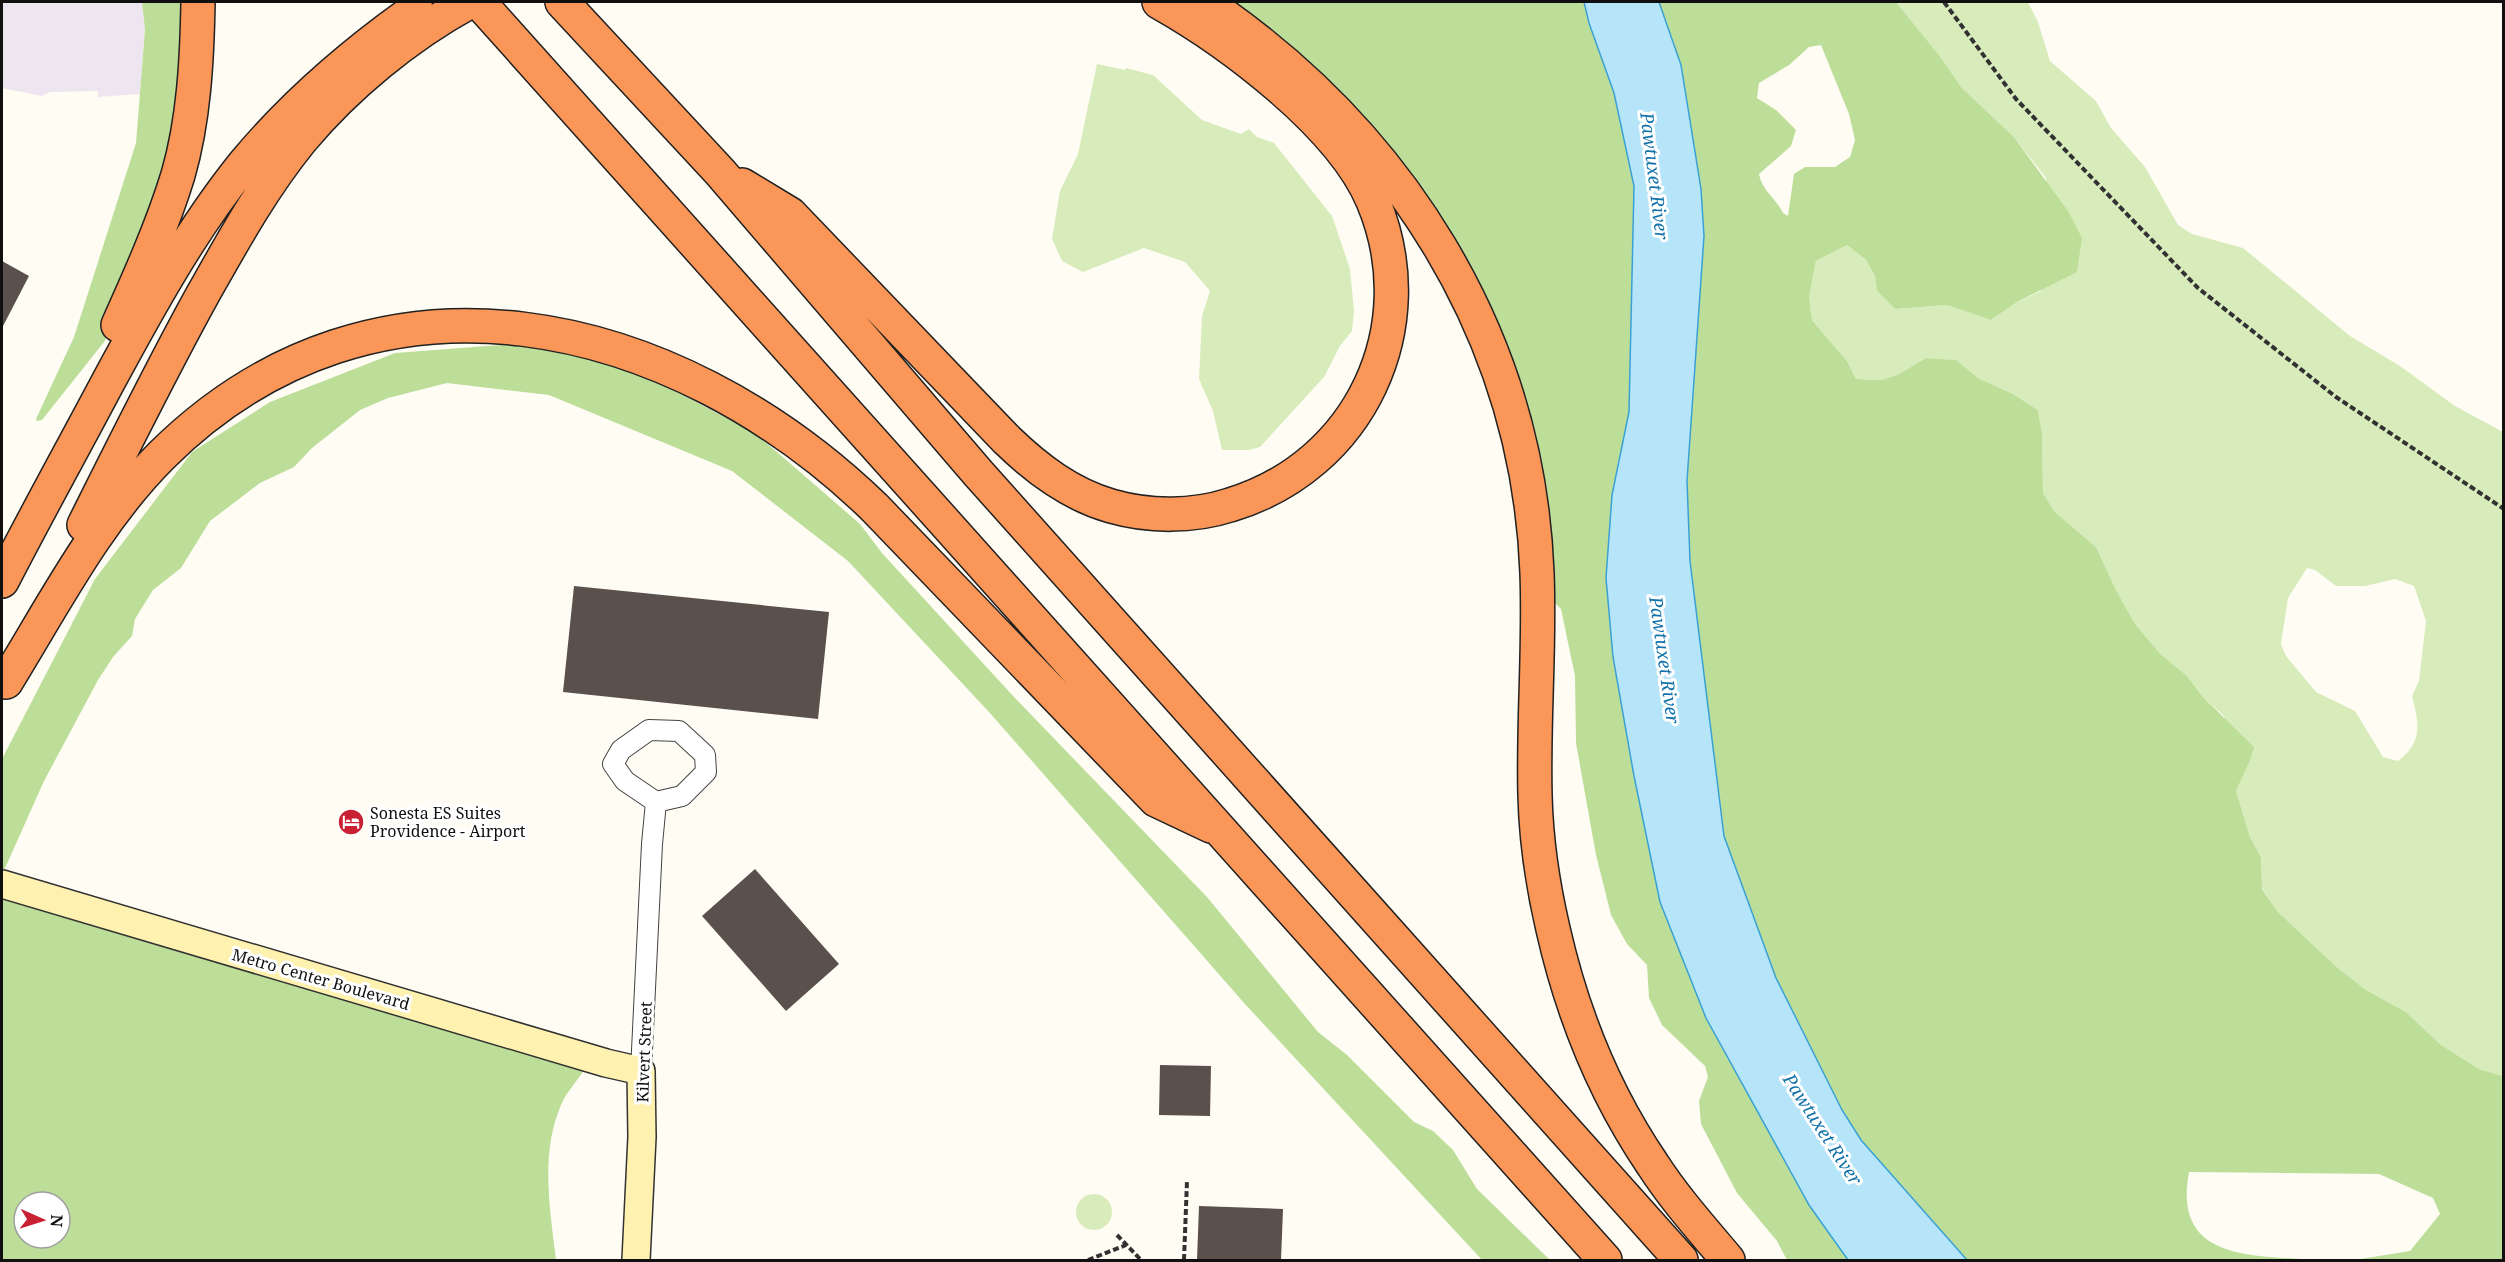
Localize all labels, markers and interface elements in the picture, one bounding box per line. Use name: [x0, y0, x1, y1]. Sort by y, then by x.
water label: Pawtuxet River: [1635, 110, 1675, 242]
water label: Pawtuxet River: [1644, 594, 1686, 726]
place label: Sonesta ES Suites Providence - Airport: [370, 802, 526, 842]
hotel icon: Sonesta ES Suites Providence - Airport: [336, 807, 366, 837]
street label: Metro Center Boulevard: [230, 943, 413, 1015]
street label: Kilvert Street: [631, 1001, 657, 1103]
water label: Pawtuxet River: [1777, 1068, 1868, 1190]
north arrow: [12, 1190, 72, 1250]
text: N: [46, 1214, 68, 1228]

